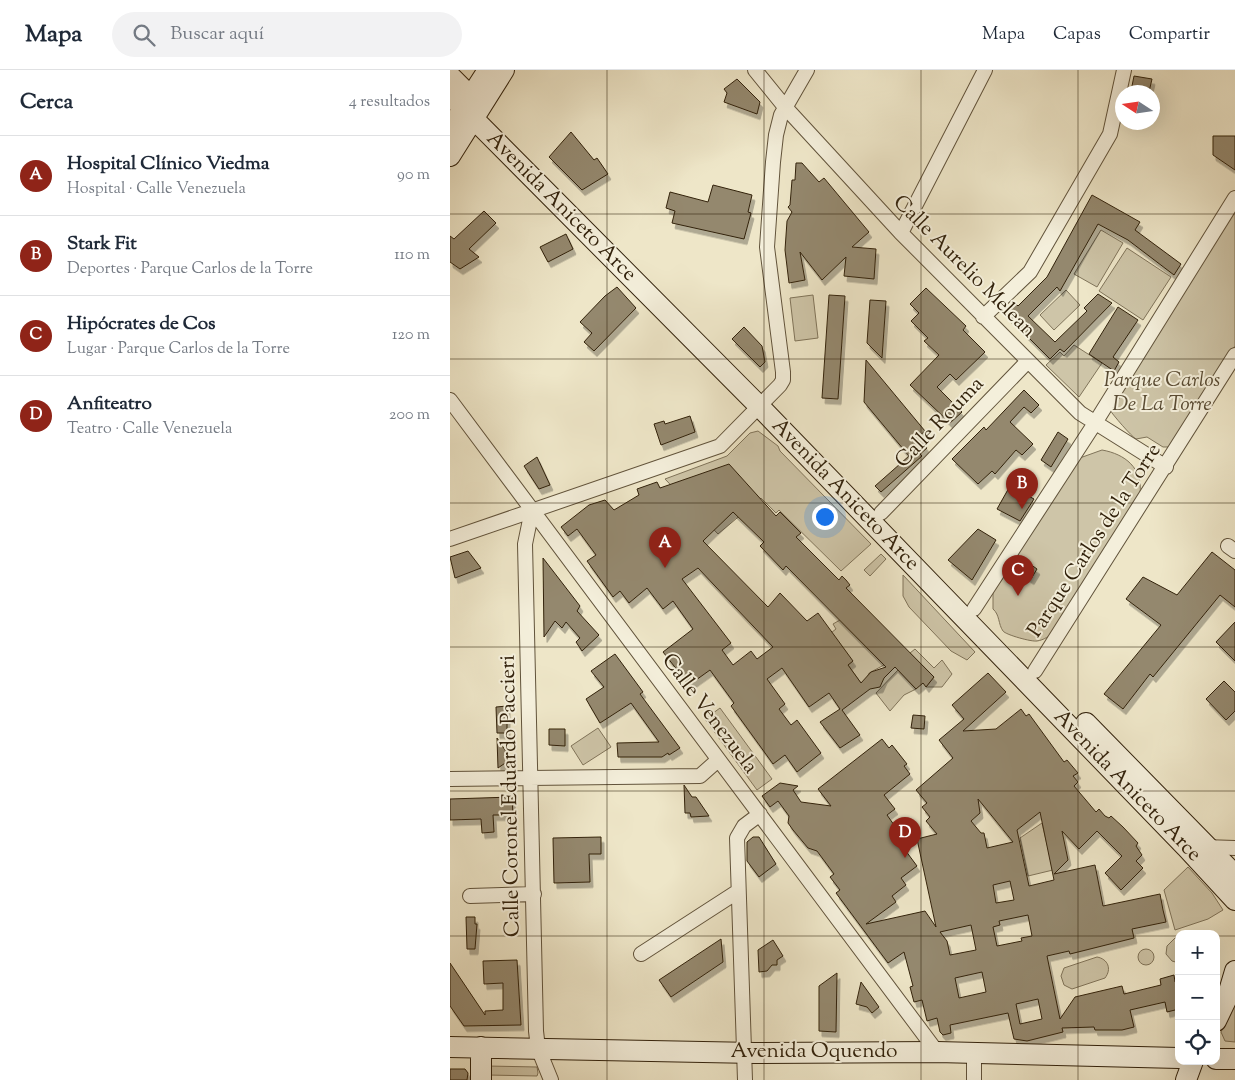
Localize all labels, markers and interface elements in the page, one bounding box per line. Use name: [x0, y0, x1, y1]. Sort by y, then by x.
search box: [112, 12, 462, 57]
text: Mapa: [25, 18, 82, 52]
icon: search: [130, 21, 158, 49]
text: Buscar aquí: [170, 21, 264, 48]
text: Mapa: [982, 22, 1025, 48]
text: Capas: [1053, 22, 1101, 48]
text: Compartir: [1129, 22, 1210, 48]
north arrow: [1115, 85, 1160, 130]
text: Cerca: [20, 88, 73, 118]
text: 4 resultados: [349, 91, 430, 114]
street label: Avenida Aniceto Arce: [479, 125, 643, 289]
text: Hospital Clínico Viedma: [67, 151, 270, 178]
text: A: [30, 164, 43, 187]
text: 90 m: [397, 164, 430, 187]
text: Hospital · Calle Venezuela: [67, 178, 246, 201]
street label: Calle Aurelio Melean: [886, 189, 1042, 345]
text: Stark Fit: [67, 231, 137, 258]
text: B: [31, 244, 41, 267]
text: 110 m: [394, 244, 430, 267]
text: Deportes · Parque Carlos de la Torre: [67, 258, 313, 281]
text: Hipócrates de Cos: [67, 311, 216, 338]
text: C: [30, 324, 42, 347]
text: 120 m: [392, 324, 430, 347]
text: Lugar · Parque Carlos de la Torre: [67, 338, 290, 361]
park label: Parque Carlos De La Torre: [1104, 366, 1220, 420]
street label: Calle Rouma: [889, 370, 992, 476]
text: Anfiteatro: [67, 391, 152, 418]
text: D: [30, 404, 42, 427]
text: 200 m: [389, 404, 430, 427]
street label: Avenida Aniceto Arce: [764, 412, 926, 578]
text: Teatro · Calle Venezuela: [67, 418, 232, 441]
street label: Parque Carlos de la Torre: [1021, 438, 1169, 644]
pin: B: [1006, 468, 1038, 509]
your location: [812, 504, 838, 530]
pin: A: [649, 527, 681, 568]
pin: C: [1002, 555, 1034, 596]
street label: Calle Venezuela: [654, 647, 765, 781]
street label: Calle Coronel Eduardo Paccieri: [494, 655, 528, 937]
street label: Avenida Aniceto Arce: [1046, 703, 1208, 869]
pin: D: [889, 817, 921, 858]
map controls: [1175, 930, 1220, 1065]
button: +: [1175, 930, 1220, 975]
button: −: [1175, 975, 1220, 1020]
button: locate: [1175, 1020, 1220, 1065]
street label: Avenida Oquendo: [730, 1037, 898, 1067]

